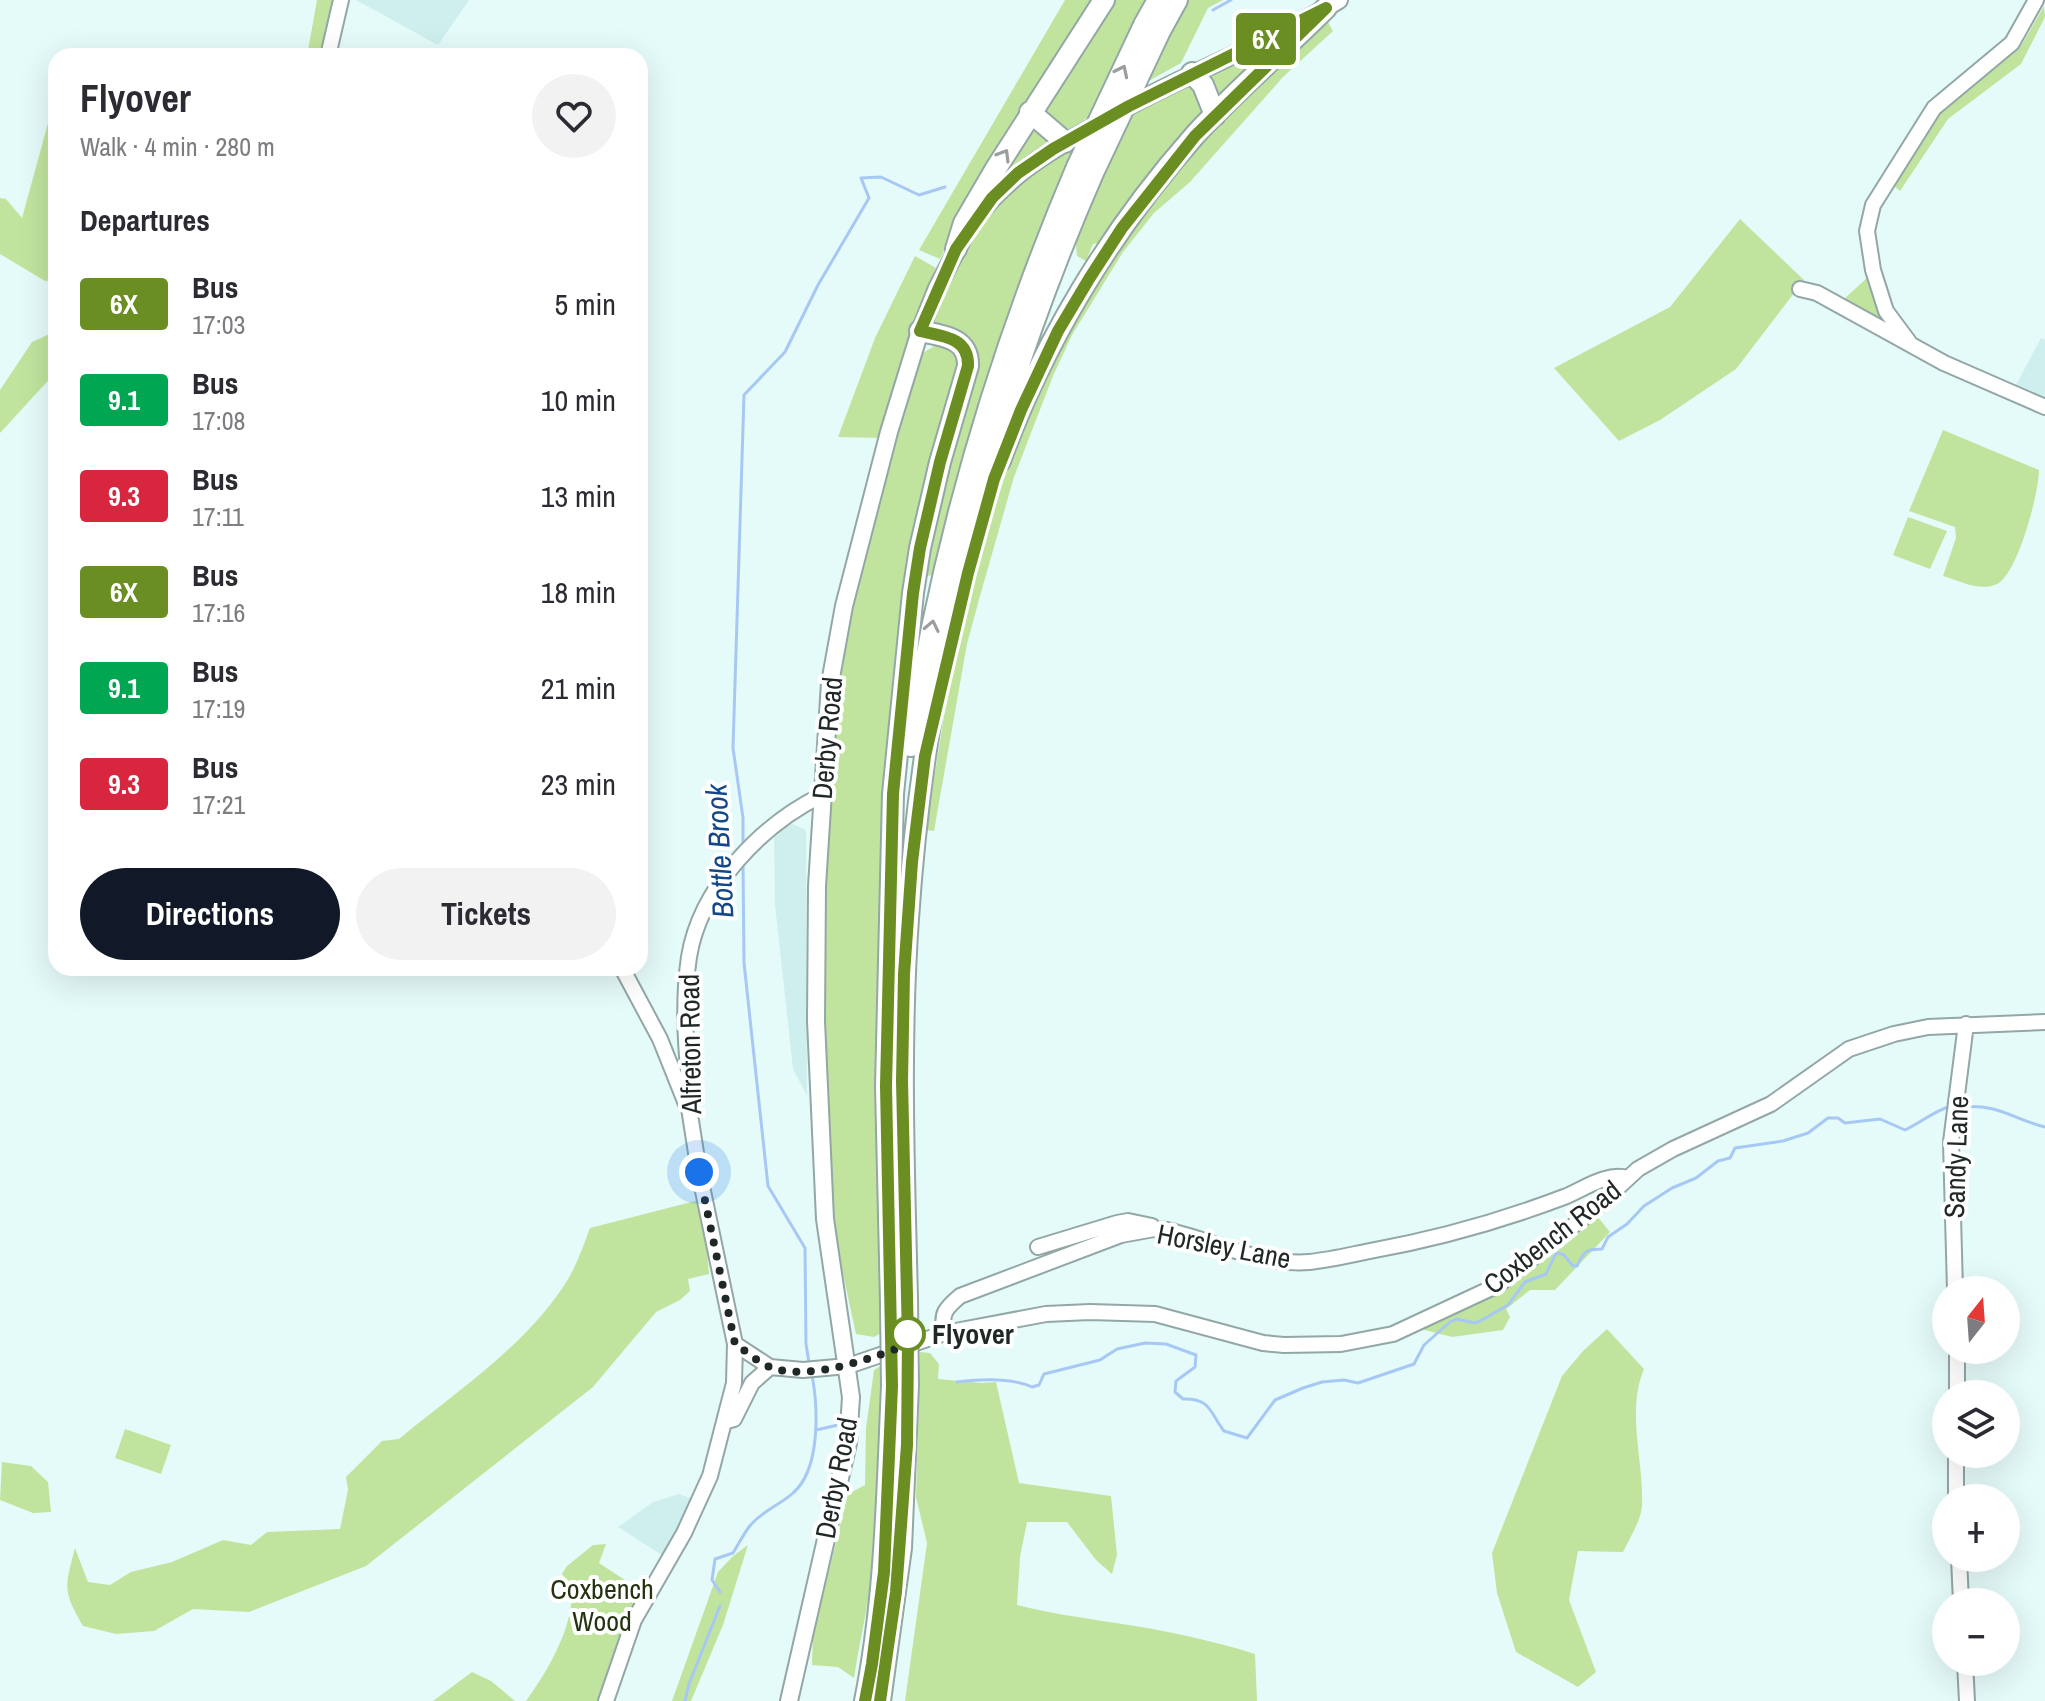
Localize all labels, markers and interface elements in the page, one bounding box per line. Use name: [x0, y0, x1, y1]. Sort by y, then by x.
line badge: 6X: [1230, 13, 1302, 65]
text: 6X: [1252, 20, 1280, 58]
one-way arrow: [1112, 64, 1128, 79]
text: Flyover: [80, 73, 191, 124]
button: heart: [532, 74, 616, 158]
text: Walk · 4 min · 280 m: [80, 129, 275, 164]
one-way arrow: [994, 149, 1010, 164]
text: Departures: [80, 200, 210, 240]
text: Bus: [192, 267, 238, 307]
text: 5 min: [554, 284, 616, 324]
text: 6X: [110, 285, 138, 323]
text: 17:03: [192, 307, 245, 342]
text: Bus: [192, 363, 238, 403]
text: 10 min: [541, 380, 616, 420]
text: 9.1: [108, 381, 140, 419]
text: 17:08: [192, 403, 245, 438]
text: Bus: [192, 459, 238, 499]
text: 13 min: [541, 476, 616, 516]
text: 9.3: [108, 477, 140, 515]
text: 17:11: [192, 499, 244, 534]
text: Bus: [192, 555, 238, 595]
text: 18 min: [541, 572, 616, 612]
text: 6X: [110, 573, 138, 611]
text: 17:16: [192, 595, 245, 630]
one-way arrow: [922, 619, 939, 633]
text: Bus: [192, 651, 238, 691]
text: 21 min: [541, 668, 616, 708]
text: 9.1: [108, 669, 140, 707]
street label: Derby Road: [803, 675, 851, 801]
text: 17:19: [192, 691, 245, 726]
text: Bus: [192, 747, 238, 787]
text: 23 min: [541, 764, 616, 804]
text: 9.3: [108, 765, 140, 803]
water label: Bottle Brook: [695, 781, 742, 919]
text: 17:21: [192, 787, 245, 822]
button: Directions: [80, 868, 340, 960]
button: Tickets: [356, 868, 616, 960]
street label: Alfreton Road: [670, 973, 710, 1116]
street label: Sandy Lane: [1935, 1095, 1977, 1219]
your location: [679, 1152, 719, 1192]
street label: Coxbench Road: [1475, 1171, 1629, 1303]
street label: Horsley Lane: [1154, 1214, 1294, 1278]
north arrow: [1932, 1276, 2020, 1364]
map controls: [1932, 1276, 2020, 1676]
place label: Flyover: [932, 1315, 1014, 1353]
marker: Flyover: [891, 1317, 925, 1351]
button: layers: [1932, 1380, 2020, 1468]
street label: Derby Road: [806, 1414, 866, 1542]
button: +: [1932, 1484, 2020, 1572]
park label: Coxbench Wood: [550, 1570, 654, 1640]
button: −: [1932, 1588, 2020, 1676]

